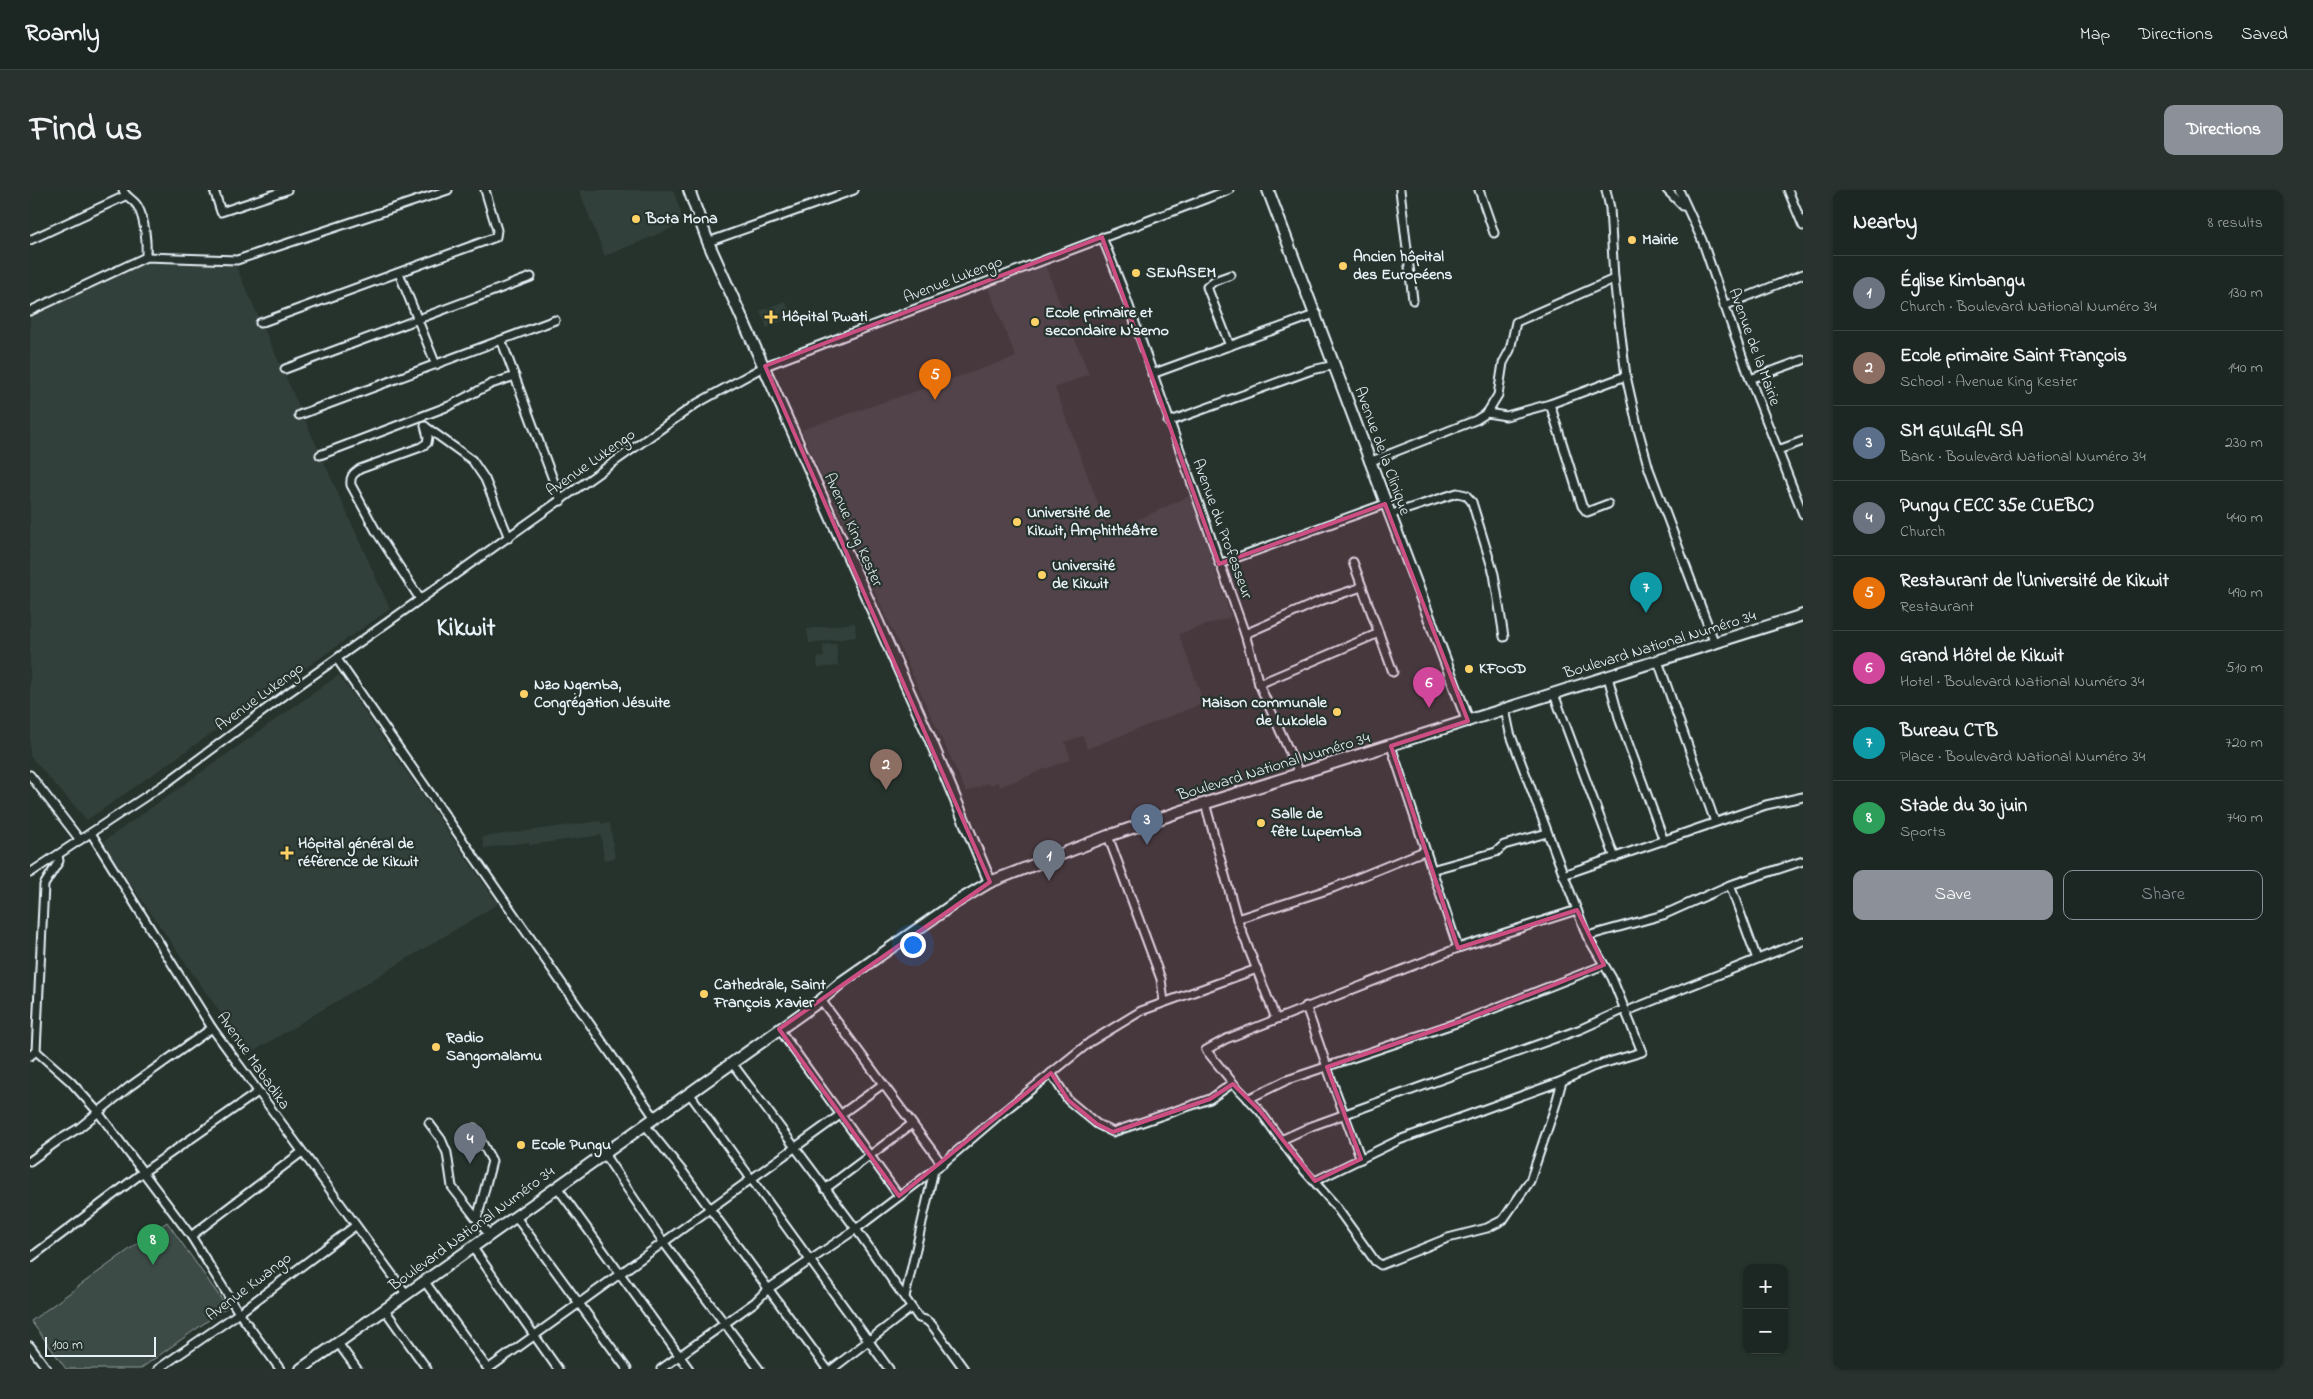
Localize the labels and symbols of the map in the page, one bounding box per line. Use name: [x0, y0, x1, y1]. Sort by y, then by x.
place label: Bota Mona: [645, 207, 718, 231]
marker: Bota Mona: [630, 213, 642, 225]
place label: Mairie: [1642, 228, 1679, 252]
marker: Mairie: [1626, 234, 1638, 246]
place label: Ancien hôpital des Européens: [1353, 245, 1452, 287]
street label: Avenue Lukengo: [900, 250, 1006, 310]
marker: Ancien hôpital des Européens: [1337, 260, 1349, 272]
place label: SENASEM: [1146, 261, 1217, 285]
marker: SENASEM: [1130, 267, 1142, 279]
street label: Avenue de la Mairie: [1722, 285, 1787, 410]
place label: Ecole primaire et secondaire N'semo: [1045, 301, 1169, 343]
place label: Hôpital Pwati: [782, 305, 868, 329]
marker: Hôpital Pwati: [764, 310, 778, 324]
marker: Ecole primaire et secondaire N'semo: [1029, 316, 1041, 328]
pin: 5: [919, 359, 951, 400]
street label: Avenue de la Clinique: [1348, 383, 1417, 519]
street label: Avenue Lukengo: [541, 423, 641, 503]
street label: Avenue du Professeur: [1185, 456, 1259, 603]
street label: Avenue King Kester: [817, 469, 889, 591]
place label: Université de Kikwit, Amphithéâtre: [1027, 501, 1158, 543]
marker: Université de Kikwit, Amphithéâtre: [1011, 516, 1023, 528]
place label: Université de Kikwit: [1052, 554, 1116, 596]
marker: Université de Kikwit: [1036, 569, 1048, 581]
pin: 7: [1630, 572, 1662, 613]
street label: Boulevard National Numéro 34: [1560, 604, 1760, 686]
district label: Kikwit: [436, 610, 496, 648]
street label: Avenue Lukengo: [211, 657, 309, 737]
place label: KFOOD: [1479, 657, 1527, 681]
marker: KFOOD: [1463, 663, 1475, 675]
pin: 6: [1413, 667, 1445, 708]
place label: Nzo Ngemba, Congrégation Jésuite: [534, 673, 671, 716]
marker: Nzo Ngemba, Congrégation Jésuite: [518, 688, 530, 700]
place label: Maison communale de Lukolela: [1202, 691, 1328, 733]
marker: Maison communale de Lukolela: [1331, 706, 1343, 718]
street label: Boulevard National Numéro 34: [1174, 726, 1374, 808]
pin: 2: [870, 749, 902, 790]
place label: Salle de fête Lupemba: [1270, 802, 1362, 844]
pin: 3: [1131, 804, 1163, 845]
marker: Salle de fête Lupemba: [1255, 817, 1267, 829]
place label: Hôpital général de référence de Kikwit: [298, 832, 419, 874]
pin: 1: [1033, 840, 1065, 881]
marker: Hôpital général de référence de Kikwit: [280, 846, 294, 860]
your location: [900, 932, 926, 958]
place label: Cathedrale, Saint François Xavier: [713, 973, 826, 1015]
marker: Cathedrale, Saint François Xavier: [698, 988, 710, 1000]
street label: Avenue Mabadika: [210, 1007, 296, 1115]
place label: Radio Sangomalamu: [445, 1026, 542, 1069]
marker: Radio Sangomalamu: [430, 1041, 442, 1053]
pin: 4: [454, 1123, 486, 1164]
place label: Ecole Pungu: [531, 1133, 611, 1158]
marker: Ecole Pungu: [515, 1139, 527, 1151]
street label: Boulevard National Numéro 34: [383, 1160, 560, 1298]
pin: 8: [137, 1224, 169, 1265]
street label: Avenue Kwango: [201, 1247, 297, 1327]
scale bar: [45, 1334, 156, 1357]

